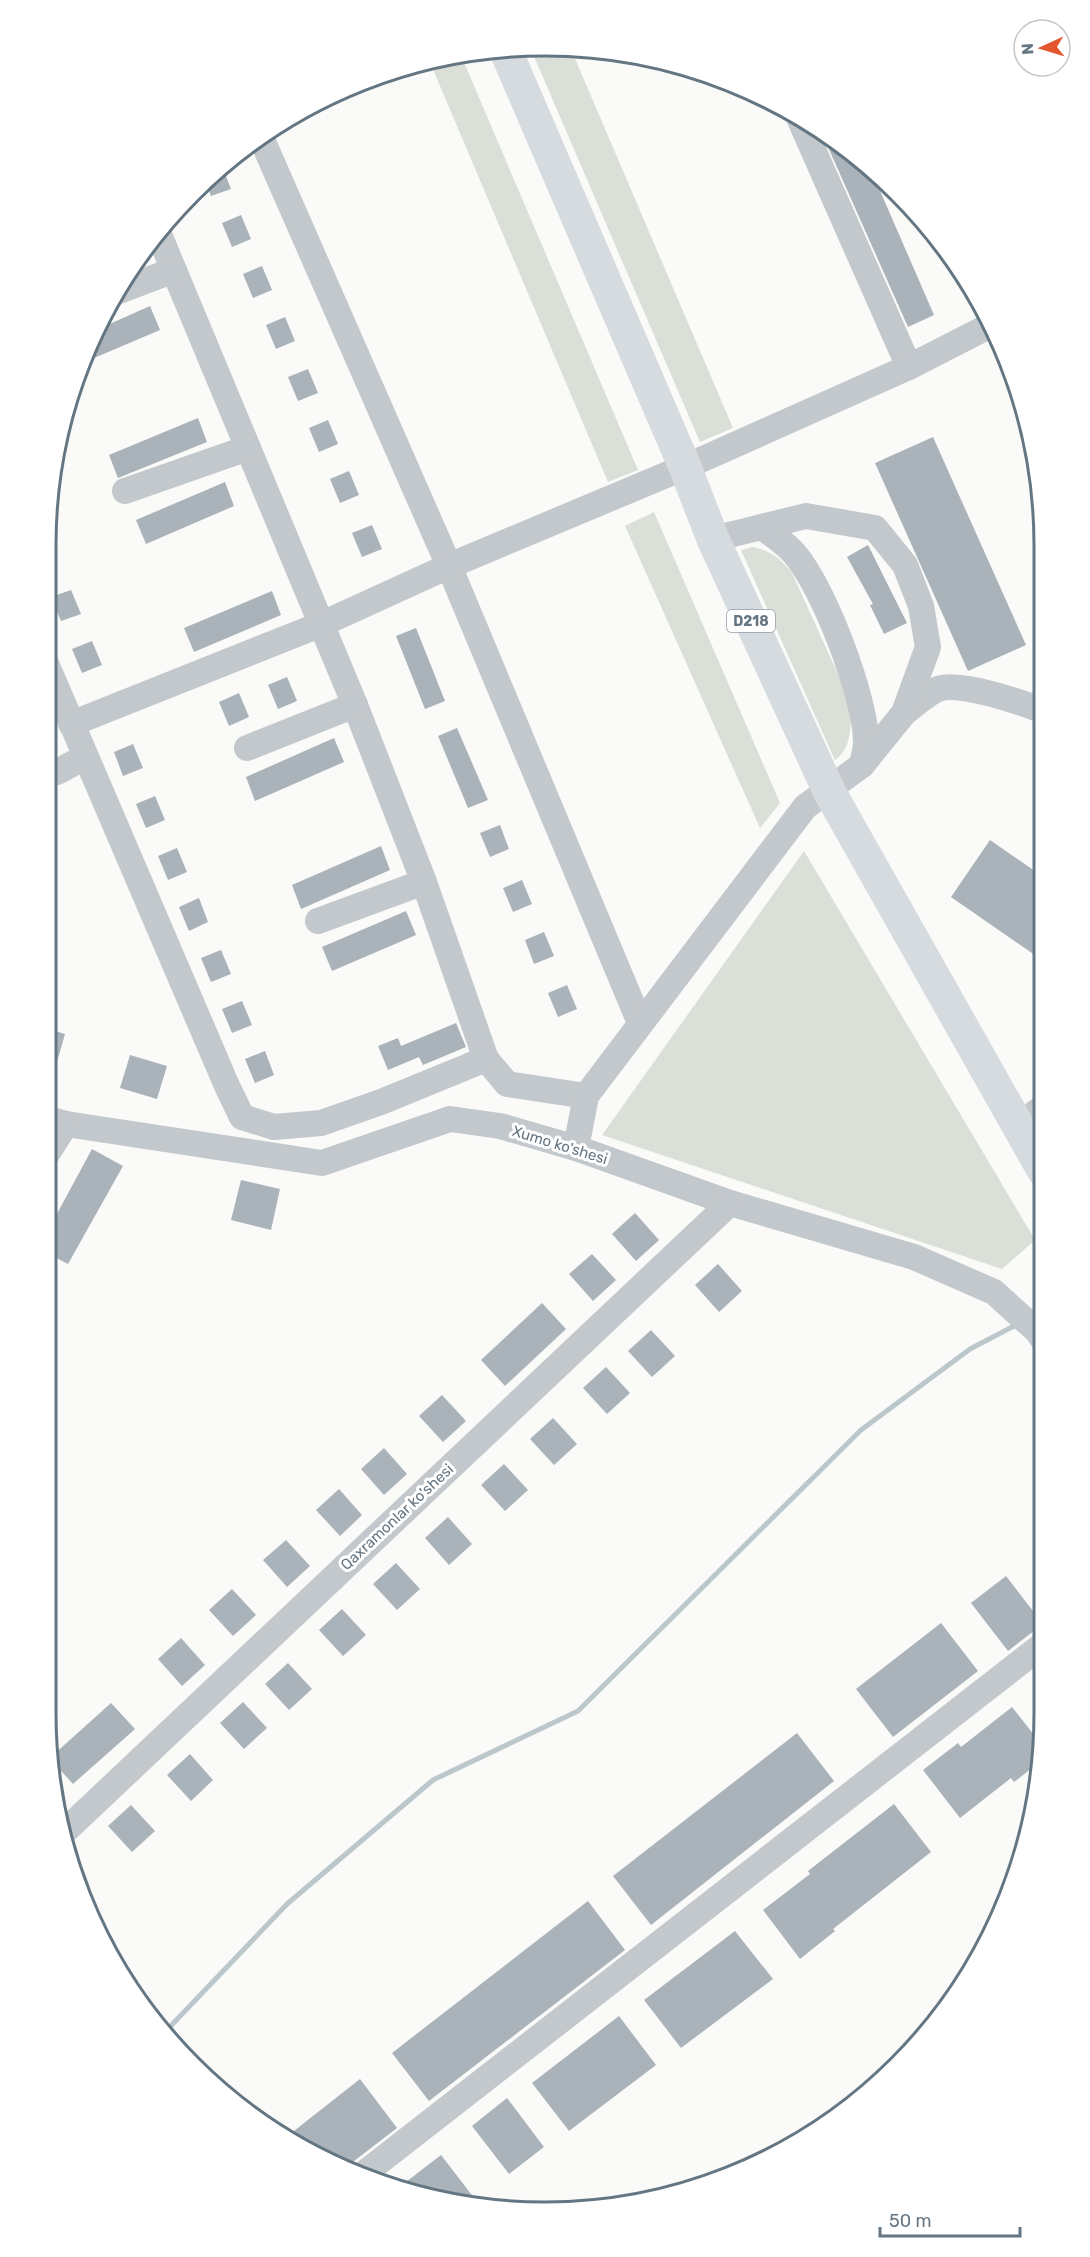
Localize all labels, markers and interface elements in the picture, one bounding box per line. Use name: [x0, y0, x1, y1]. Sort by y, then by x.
north arrow: [1012, 18, 1072, 78]
text: N: [1018, 43, 1037, 55]
road number: D218: [727, 610, 775, 632]
street label: Xumo ko'shesi: [510, 1122, 610, 1168]
street label: Qaxramonlar ko'shesi: [337, 1460, 457, 1574]
scale bar: [880, 2200, 1020, 2238]
text: 50 m: [889, 2210, 932, 2232]

